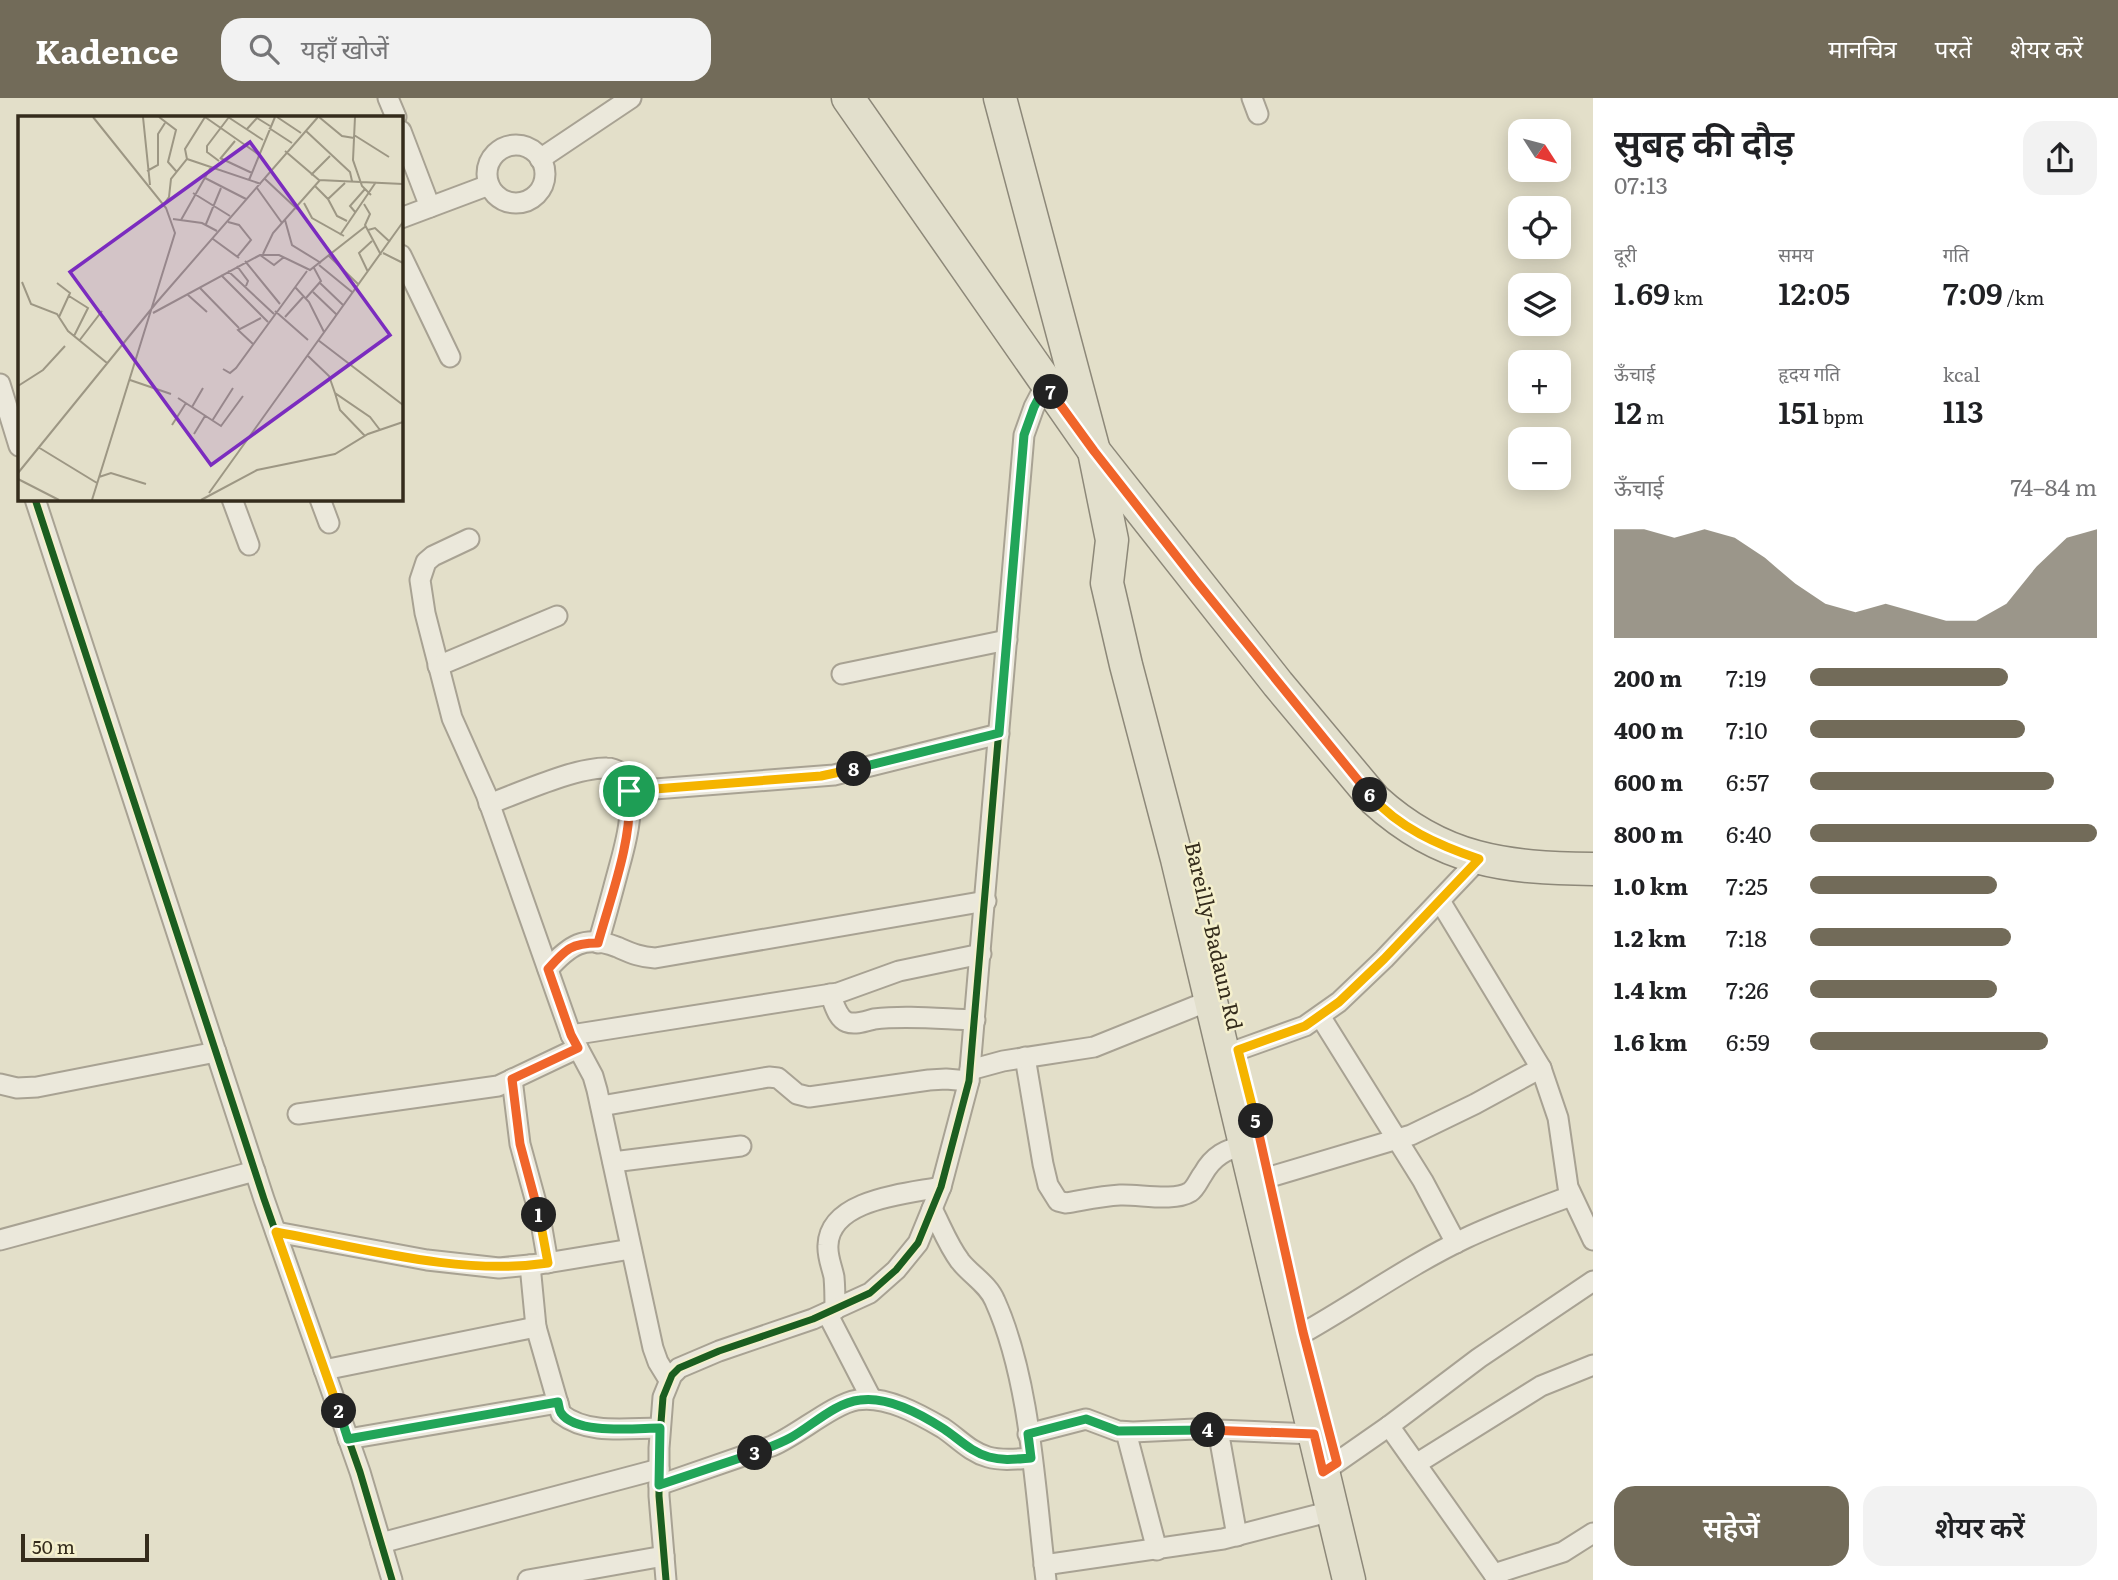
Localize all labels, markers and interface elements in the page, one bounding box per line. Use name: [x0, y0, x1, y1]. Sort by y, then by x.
search box: [221, 18, 711, 81]
text: Kadence: [35, 25, 179, 74]
text: यहाँ खोजें: [301, 28, 389, 67]
icon: search: [245, 30, 283, 68]
text: मानचित्र: [1828, 30, 1897, 65]
text: परतें: [1935, 30, 1972, 65]
text: शेयर करें: [2010, 30, 2083, 65]
text: सुबह की दौड़: [1614, 112, 1794, 169]
inset map: [18, 116, 402, 500]
north arrow: [1508, 119, 1572, 182]
map controls: [1508, 119, 1571, 490]
button: share: [2023, 121, 2097, 195]
text: 07:13: [1614, 167, 1668, 201]
button: locate: [1508, 196, 1571, 259]
text: दूरी: [1614, 240, 1637, 268]
text: समय: [1778, 240, 1814, 268]
text: गति: [1943, 240, 1969, 268]
text: 1.69: [1614, 270, 1670, 314]
text: 12:05: [1778, 270, 1850, 314]
text: 7:09: [1943, 270, 2003, 314]
button: layers: [1508, 273, 1571, 336]
text: km: [1670, 283, 1704, 311]
text: /km: [2003, 283, 2044, 311]
button: +: [1508, 350, 1571, 413]
text: ऊँचाई: [1614, 359, 1655, 387]
text: हृदय गति: [1778, 359, 1840, 387]
text: kcal: [1943, 360, 1980, 388]
pin: 7: [1034, 374, 1068, 410]
text: 7: [1045, 377, 1056, 405]
text: 113: [1943, 388, 1984, 432]
text: 12: [1614, 389, 1642, 433]
text: 151: [1778, 389, 1819, 433]
text: m: [1642, 402, 1664, 430]
text: bpm: [1819, 402, 1864, 430]
button: −: [1508, 427, 1571, 490]
text: ऊँचाई: [1614, 469, 1664, 503]
text: 74–84 m: [2011, 469, 2097, 503]
text: 200 m: [1614, 660, 1682, 694]
text: 7:19: [1726, 660, 1766, 694]
text: 400 m: [1614, 712, 1684, 746]
text: 7:10: [1726, 712, 1768, 746]
pin: 8: [836, 752, 872, 786]
text: 8: [848, 754, 859, 782]
pin: [599, 761, 659, 821]
text: 600 m: [1614, 764, 1683, 798]
text: 6:57: [1726, 764, 1769, 798]
icon: arrive: [610, 772, 648, 810]
pin: 6: [1352, 778, 1388, 812]
text: 6: [1364, 780, 1375, 808]
text: 800 m: [1614, 816, 1683, 850]
text: 6:40: [1726, 816, 1772, 850]
street label: Bareilly-Badaun Rd: [1179, 838, 1252, 1033]
text: 1.0 km: [1614, 868, 1688, 902]
text: 7:25: [1726, 868, 1768, 902]
text: 1.2 km: [1614, 920, 1686, 954]
text: 7:18: [1726, 920, 1767, 954]
text: 1.4 km: [1614, 972, 1687, 1006]
text: 7:26: [1726, 972, 1769, 1006]
text: 1.6 km: [1614, 1024, 1687, 1058]
text: 6:59: [1726, 1024, 1770, 1058]
pin: 5: [1238, 1104, 1274, 1138]
text: 5: [1250, 1106, 1261, 1134]
pin: 1: [522, 1198, 556, 1232]
text: 1: [535, 1200, 542, 1228]
pin: 2: [322, 1394, 356, 1428]
text: 2: [333, 1396, 344, 1424]
pin: 4: [1190, 1412, 1226, 1448]
text: 4: [1202, 1415, 1213, 1443]
pin: 3: [738, 1436, 772, 1470]
text: 3: [749, 1438, 760, 1466]
button: सहेजें: [1614, 1486, 1849, 1566]
button: शेयर करें: [1863, 1486, 2097, 1566]
scale bar: [21, 1531, 149, 1563]
text: 50 m: [32, 1532, 75, 1560]

